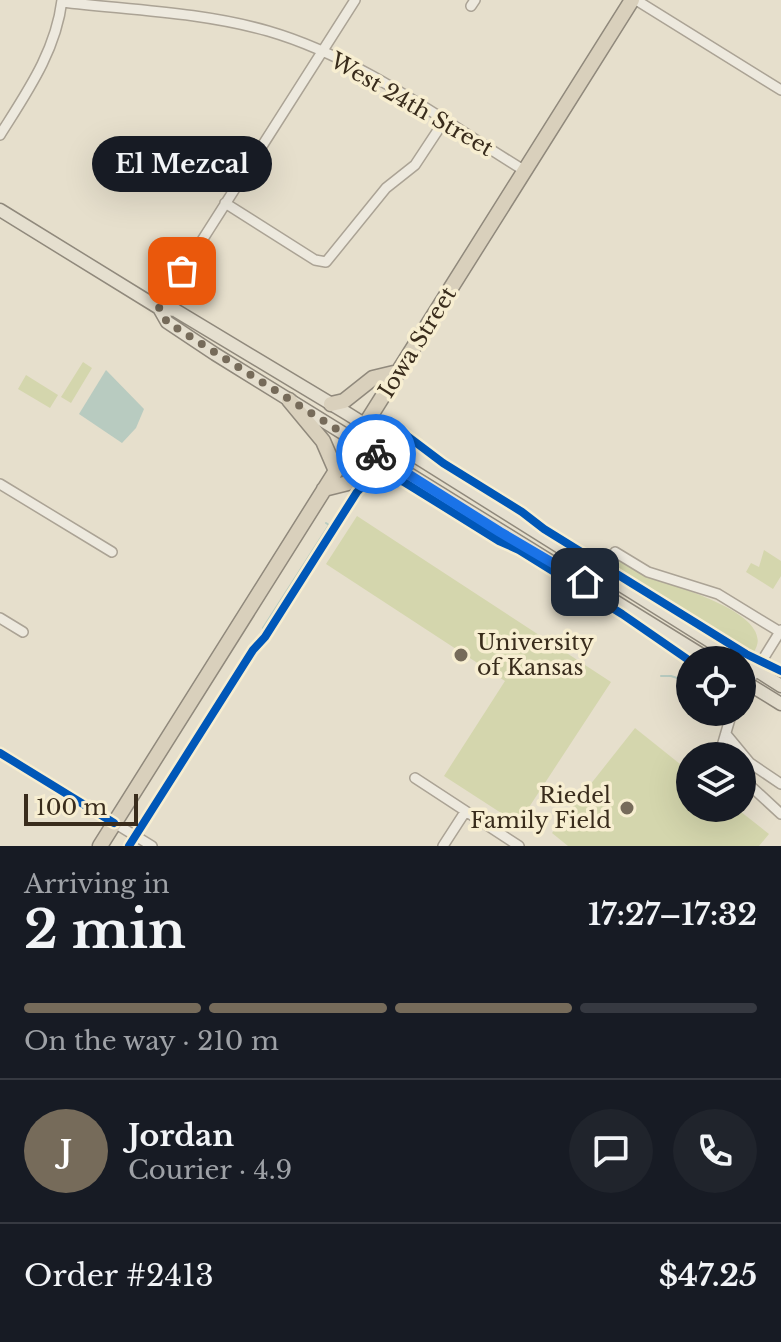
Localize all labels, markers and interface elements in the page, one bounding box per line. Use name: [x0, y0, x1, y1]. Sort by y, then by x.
street label: West 24th Street: [325, 46, 499, 162]
callout: El Mezcal: [92, 135, 272, 191]
text: El Mezcal: [115, 148, 249, 180]
pin: [148, 237, 216, 305]
icon: bag: [160, 249, 204, 293]
street label: Iowa Street: [373, 281, 462, 403]
courier: [336, 414, 416, 494]
icon: bike: [354, 432, 398, 476]
pin: [551, 548, 619, 616]
icon: home: [563, 560, 607, 604]
place label: University of Kansas: [477, 629, 594, 681]
marker: University of Kansas: [452, 646, 470, 664]
map controls: [676, 646, 756, 822]
button: locate: [676, 646, 756, 726]
button: layers: [676, 742, 756, 822]
place label: Riedel Family Field: [470, 782, 611, 834]
scale bar: [24, 790, 138, 826]
text: 100 m: [36, 794, 107, 821]
marker: Riedel Family Field: [618, 799, 636, 817]
text: Arriving in: [24, 868, 170, 900]
text: 17:27–17:32: [588, 896, 757, 933]
text: 2 min: [24, 898, 186, 962]
text: On the way · 210 m: [24, 1025, 279, 1057]
button: chat: [569, 1109, 653, 1193]
button: phone: [673, 1109, 757, 1193]
text: Jordan: [128, 1117, 234, 1154]
text: J: [60, 1133, 72, 1170]
text: Courier · 4.9: [128, 1154, 292, 1186]
text: Order #2413: [24, 1257, 214, 1294]
text: $47.25: [659, 1257, 757, 1294]

